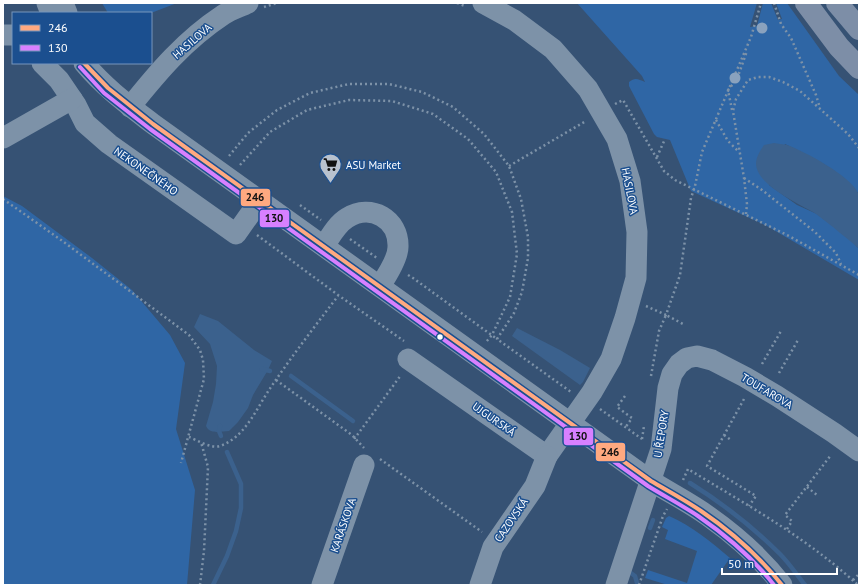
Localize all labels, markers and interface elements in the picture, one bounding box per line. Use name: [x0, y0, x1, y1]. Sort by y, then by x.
legend: [12, 12, 152, 64]
text: 246: [48, 20, 68, 35]
street label: HASILOVA: [170, 20, 215, 62]
text: 130: [48, 40, 68, 55]
street label: NEKONEČNÉHO: [111, 144, 181, 198]
supermarket icon: ASU Market: [317, 152, 343, 185]
place label: ASU Market: [346, 158, 401, 172]
street label: HASILOVA: [619, 166, 641, 216]
line badge: 246: [240, 188, 271, 207]
text: 246: [246, 190, 264, 204]
line badge: 130: [259, 209, 290, 228]
text: 130: [265, 211, 283, 225]
unlabelled marker: [435, 332, 445, 342]
street label: TOUFAROVA: [739, 370, 796, 412]
street label: UJGURSKÁ: [470, 399, 519, 439]
street label: U ŘEPORY: [650, 408, 672, 459]
line badge: 130: [563, 427, 594, 446]
text: 130: [569, 429, 587, 443]
line badge: 246: [595, 442, 626, 462]
text: 246: [601, 445, 619, 459]
street label: KARÁSKOVA: [327, 495, 359, 554]
street label: CAZOVSKÁ: [491, 495, 531, 545]
scale bar: [722, 550, 837, 576]
text: 50 m: [728, 556, 754, 571]

